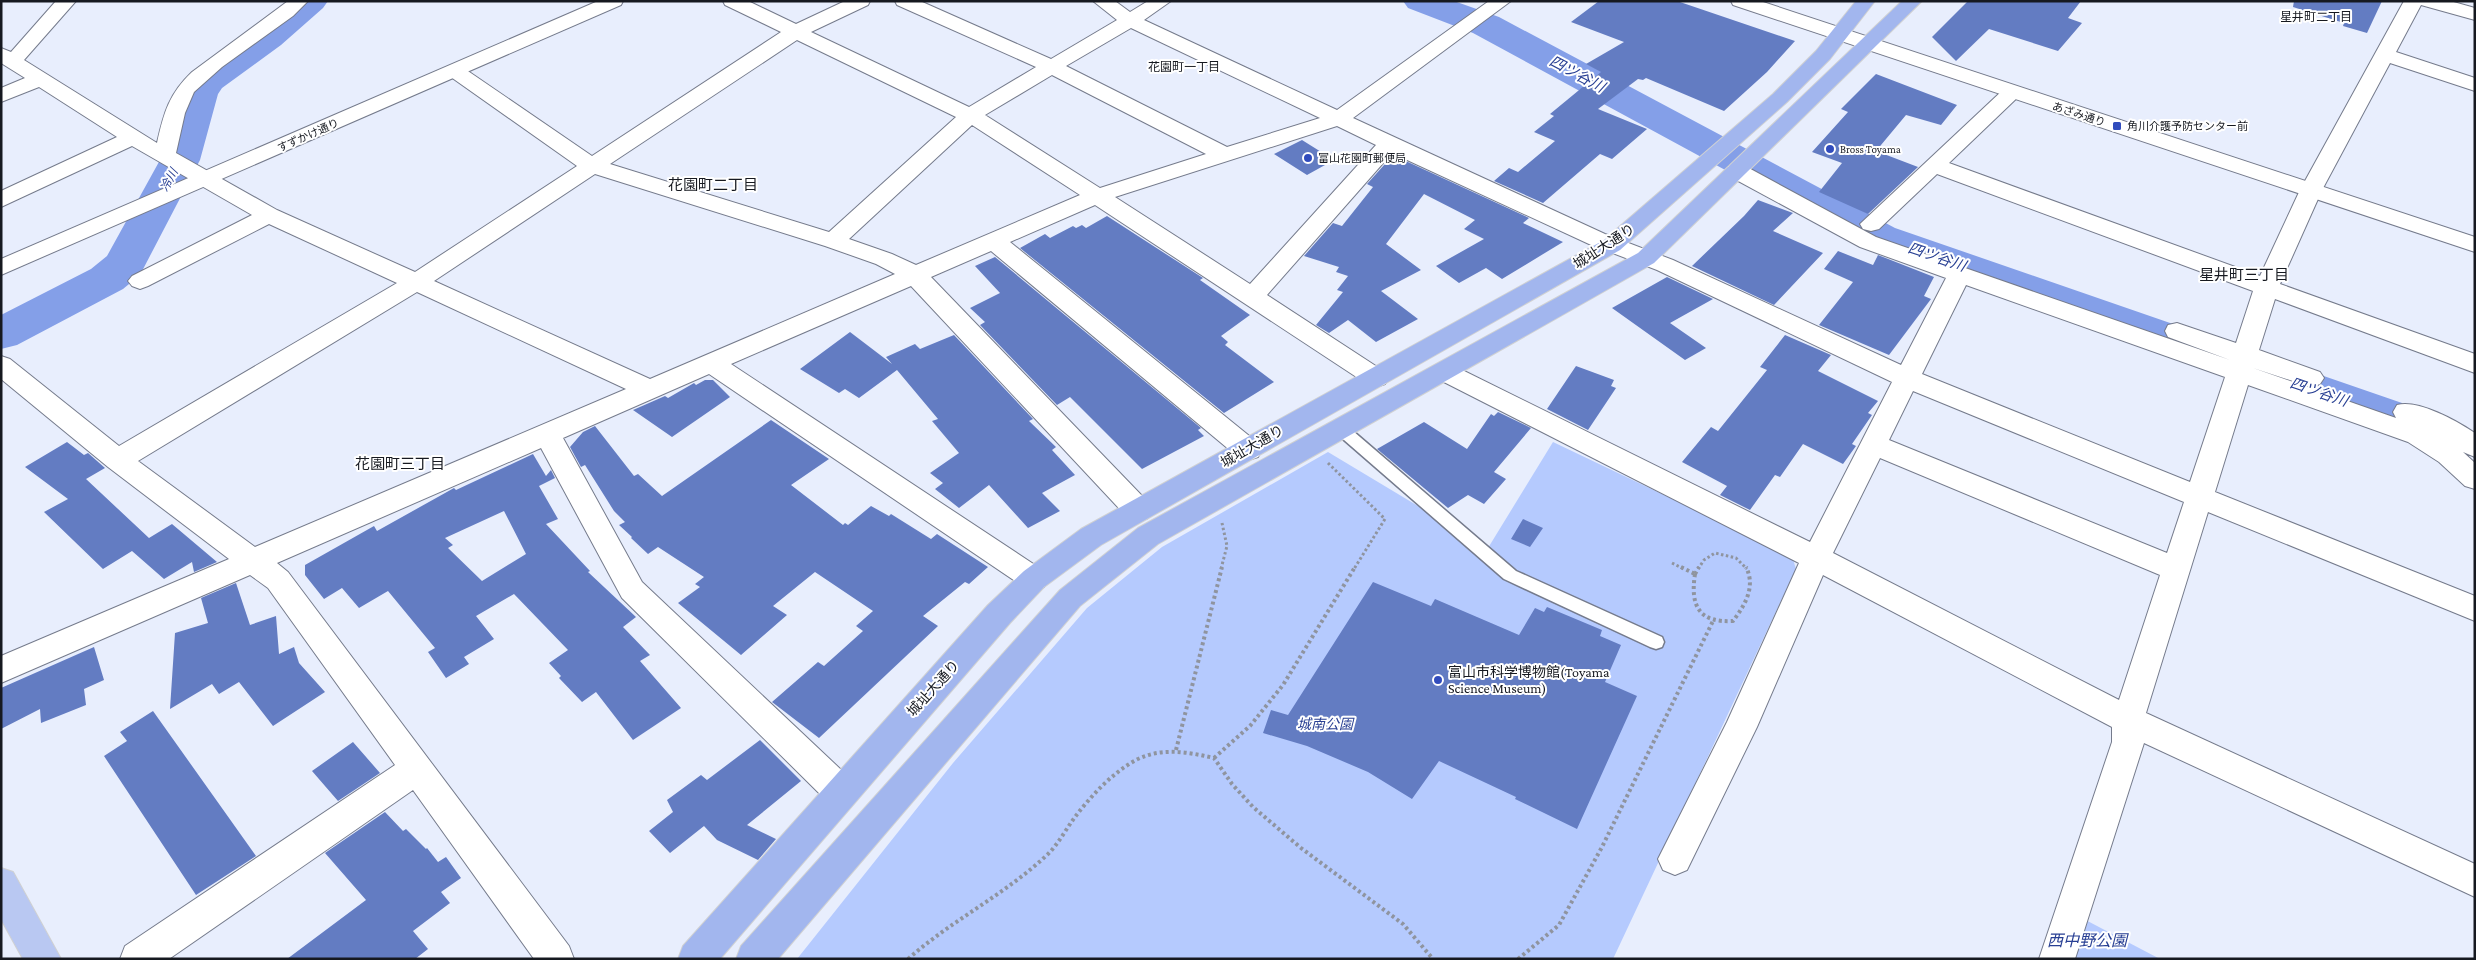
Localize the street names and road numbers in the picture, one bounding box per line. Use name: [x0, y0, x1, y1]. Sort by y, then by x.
street label: あざみ通り: [2051, 100, 2107, 128]
street label: すずかけ通り: [275, 116, 341, 154]
street label: 城址大通り: [1570, 220, 1638, 272]
street label: 城址大通り: [1218, 422, 1286, 470]
street label: 城址大通り: [904, 657, 962, 719]

